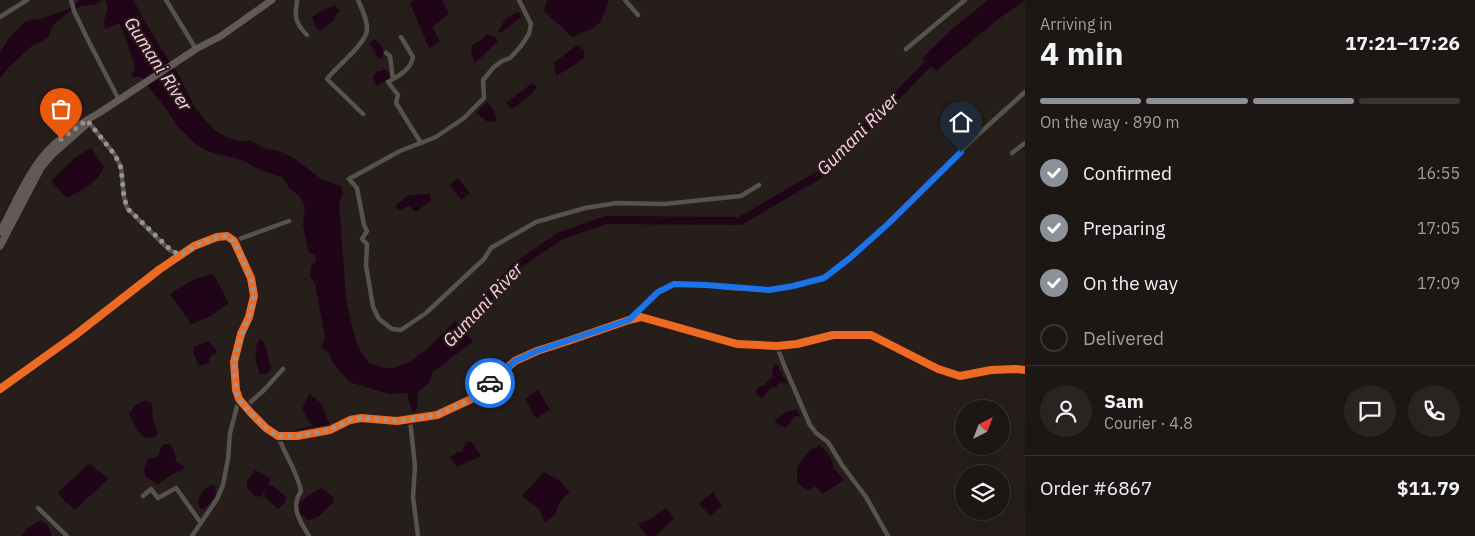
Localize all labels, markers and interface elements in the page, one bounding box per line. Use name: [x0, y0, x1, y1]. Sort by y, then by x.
water label: Gumani River: [120, 12, 198, 115]
text: Arriving in: [1040, 14, 1112, 34]
text: 17:21–17:26: [1345, 31, 1460, 55]
text: 4 min: [1040, 32, 1124, 74]
water label: Gumani River: [812, 87, 904, 180]
pin: [40, 88, 82, 139]
icon: bag: [47, 95, 75, 123]
pin: [940, 101, 982, 152]
icon: home: [947, 108, 975, 136]
text: On the way · 890 m: [1040, 112, 1179, 132]
icon: check: [1040, 159, 1068, 187]
text: Confirmed: [1083, 161, 1172, 185]
text: 16:55: [1417, 163, 1460, 183]
icon: check: [1040, 214, 1068, 242]
text: Preparing: [1083, 216, 1165, 240]
text: 17:05: [1417, 218, 1460, 238]
water label: Gumani River: [438, 257, 528, 352]
icon: check: [1040, 269, 1068, 297]
text: On the way: [1083, 271, 1178, 295]
text: 17:09: [1417, 273, 1460, 293]
text: Delivered: [1083, 326, 1164, 350]
courier: [465, 358, 515, 408]
icon: car: [476, 369, 504, 397]
button: person: [1040, 385, 1092, 437]
button: chat: [1344, 385, 1396, 437]
button: phone: [1408, 385, 1460, 437]
text: Sam: [1104, 389, 1144, 413]
north arrow: [955, 400, 1010, 455]
map controls: [955, 400, 1010, 520]
text: Courier · 4.8: [1104, 413, 1193, 433]
button: layers: [955, 465, 1010, 520]
text: Order #6867: [1040, 476, 1152, 500]
text: $11.79: [1397, 476, 1460, 500]

